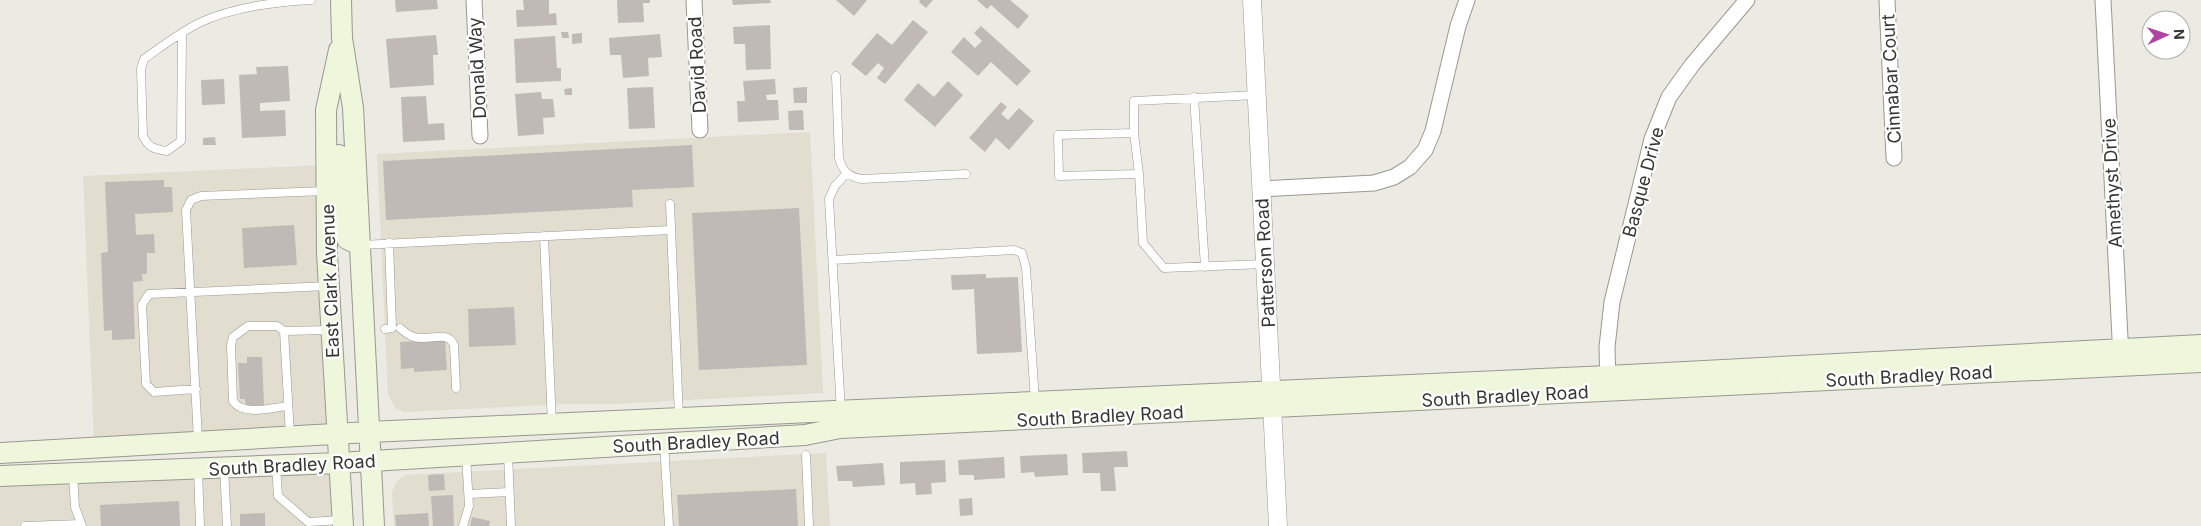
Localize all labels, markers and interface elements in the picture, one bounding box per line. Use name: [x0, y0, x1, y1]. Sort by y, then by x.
north arrow: [2141, 10, 2191, 60]
street label: Cinnabar Court: [1877, 14, 1905, 144]
street label: David Road: [684, 16, 710, 114]
street label: Donald Way: [464, 17, 490, 119]
text: N: [2171, 29, 2188, 40]
street label: Amethyst Drive: [2098, 117, 2126, 249]
street label: Basque Drive: [1618, 125, 1668, 239]
street label: Patterson Road: [1251, 198, 1279, 328]
street label: East Clark Avenue: [317, 204, 343, 358]
street label: South Bradley Road: [1825, 361, 1993, 391]
street label: South Bradley Road: [1421, 381, 1589, 411]
street label: South Bradley Road: [1016, 401, 1184, 431]
street label: South Bradley Road: [612, 427, 780, 457]
street label: South Bradley Road: [208, 450, 376, 480]

